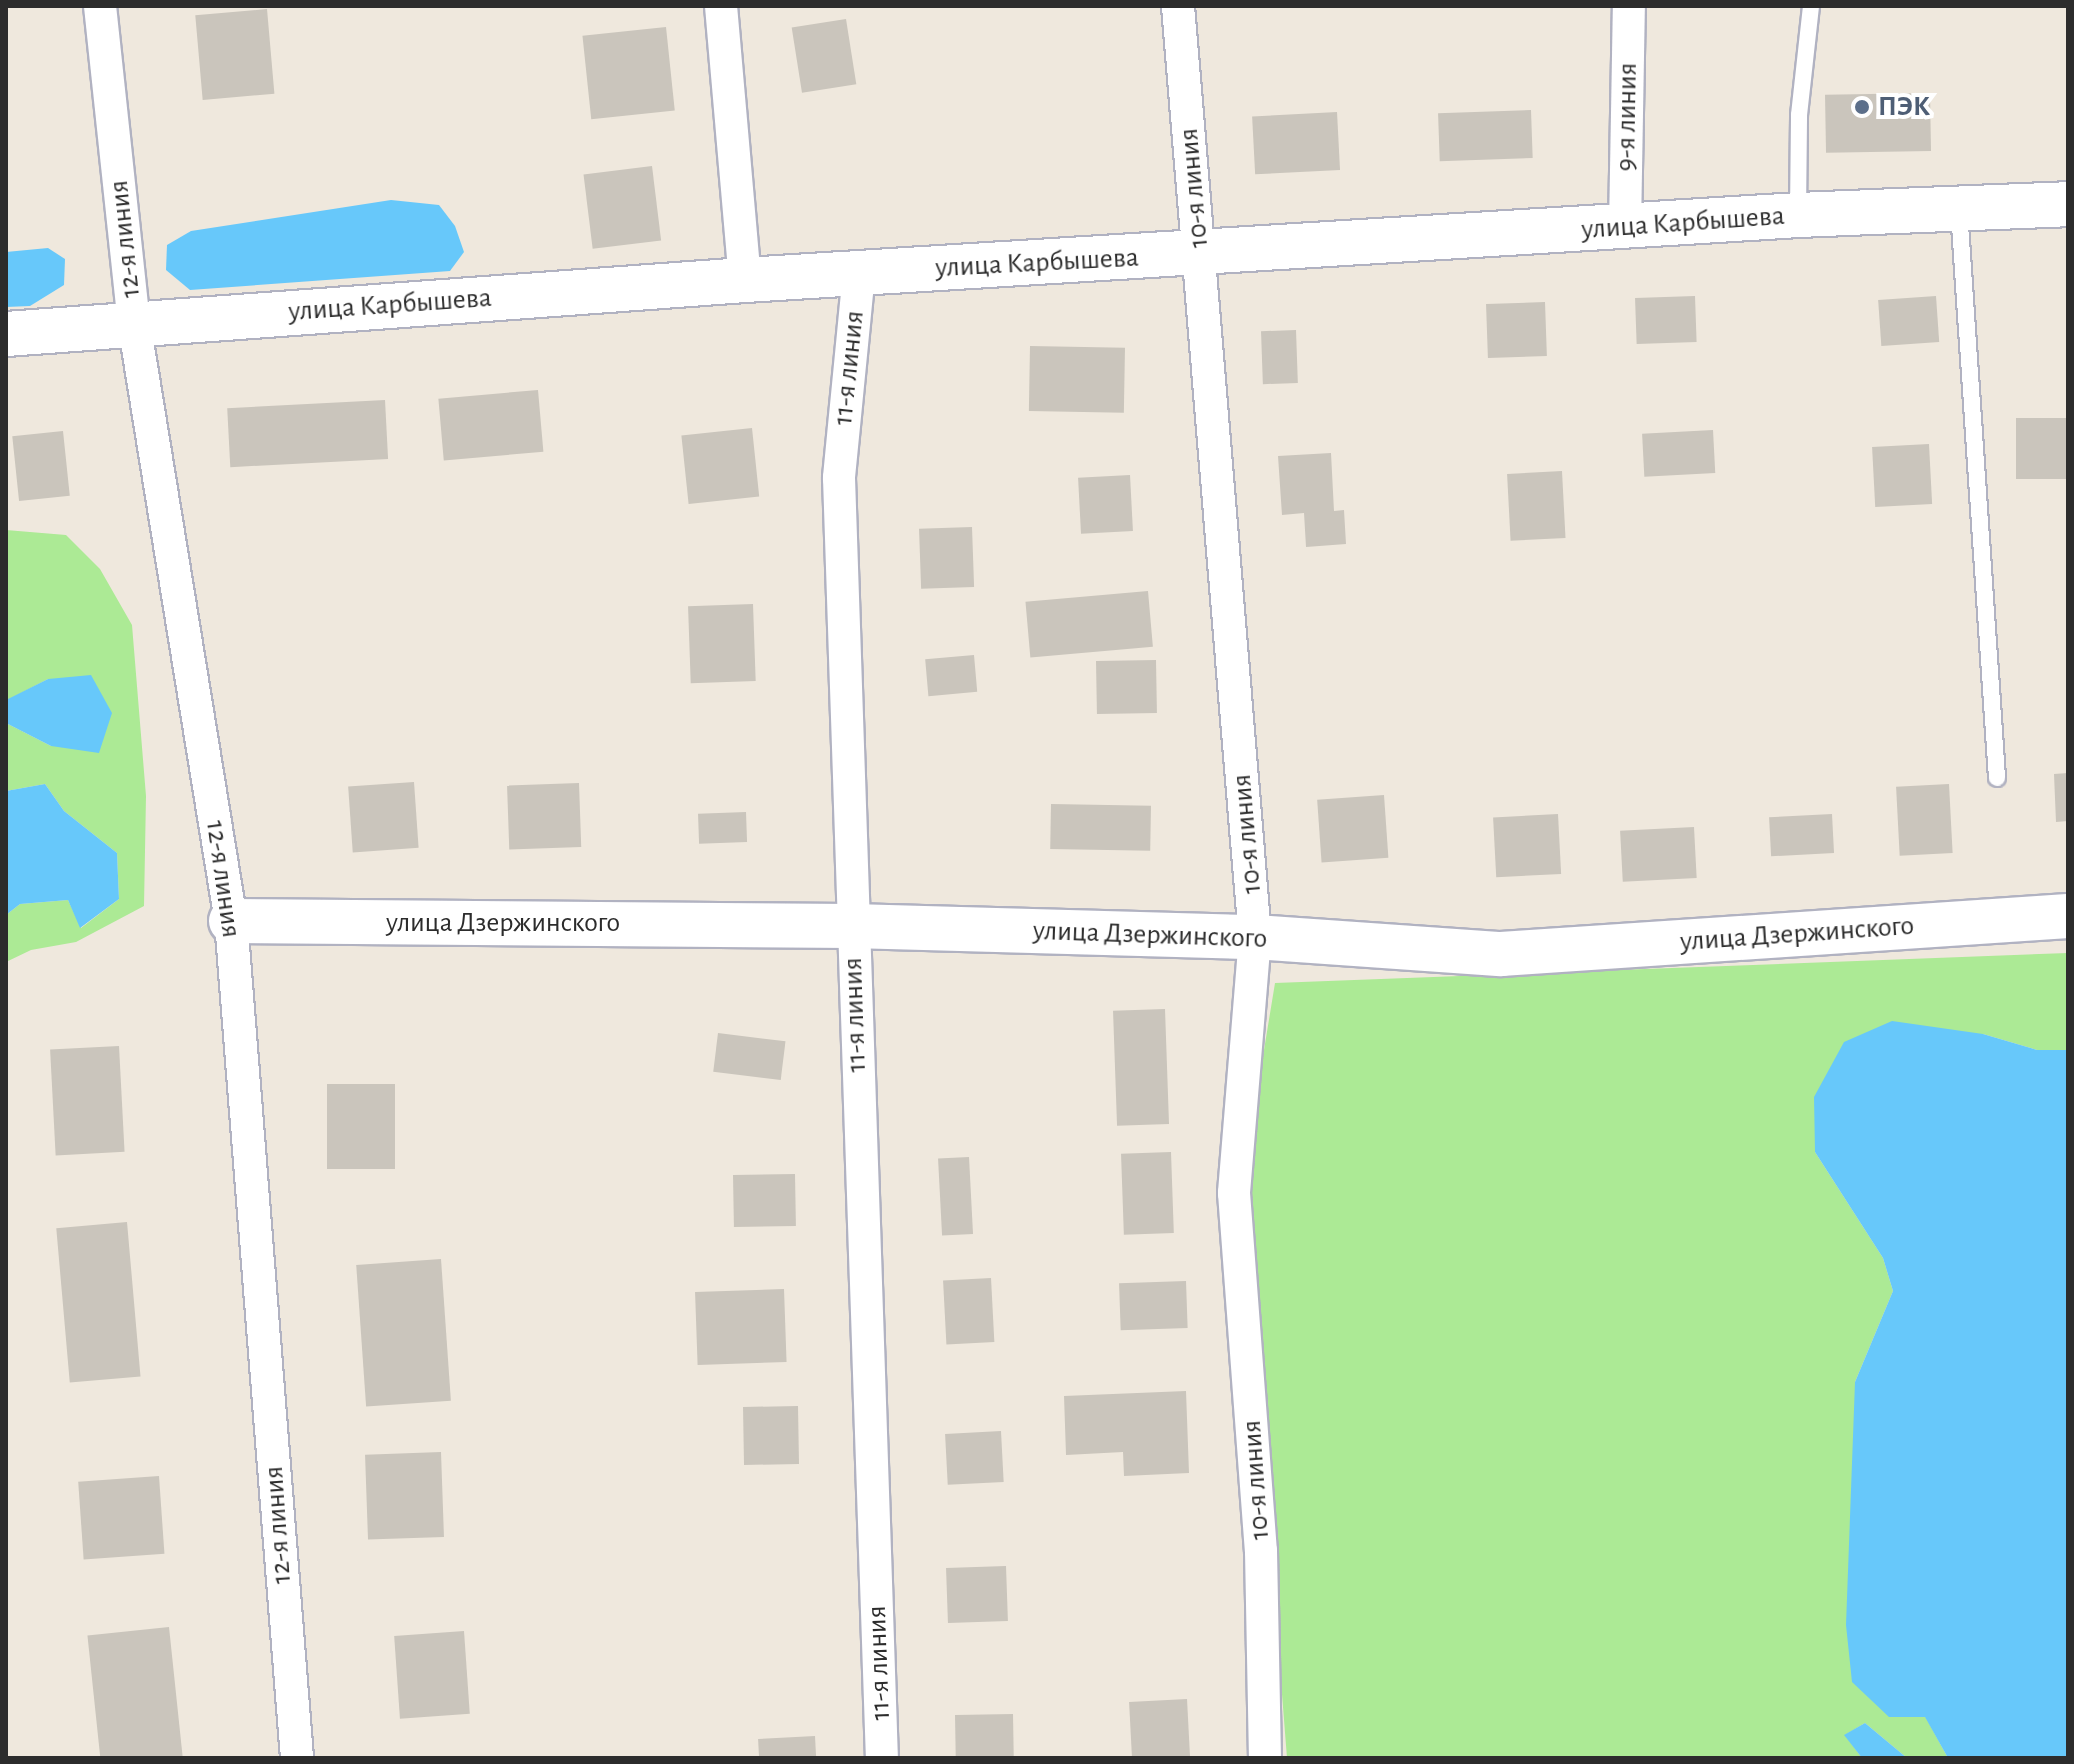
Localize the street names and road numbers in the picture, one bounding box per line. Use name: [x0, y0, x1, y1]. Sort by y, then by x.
street label: 9-я линия: [1609, 62, 1645, 172]
street label: 10-я линия: [1172, 127, 1216, 249]
street label: 12-я линия: [102, 179, 148, 299]
street label: улица Карбышева: [1580, 199, 1786, 247]
street label: улица Карбышева: [935, 241, 1139, 285]
street label: улица Карбышева: [287, 281, 493, 329]
street label: 11-я линия: [826, 309, 872, 427]
street label: 10-я линия: [1225, 773, 1269, 895]
street label: 12-я линия: [198, 818, 248, 940]
street label: улица Дзержинского: [386, 906, 620, 940]
street label: улица Дзержинского: [1679, 909, 1915, 959]
street label: улица Дзержинского: [1032, 914, 1268, 956]
street label: 11-я линия: [836, 957, 874, 1073]
street label: 10-я линия: [1235, 1419, 1277, 1541]
street label: 12-я линия: [257, 1465, 299, 1585]
street label: 11-я линия: [860, 1605, 898, 1721]

